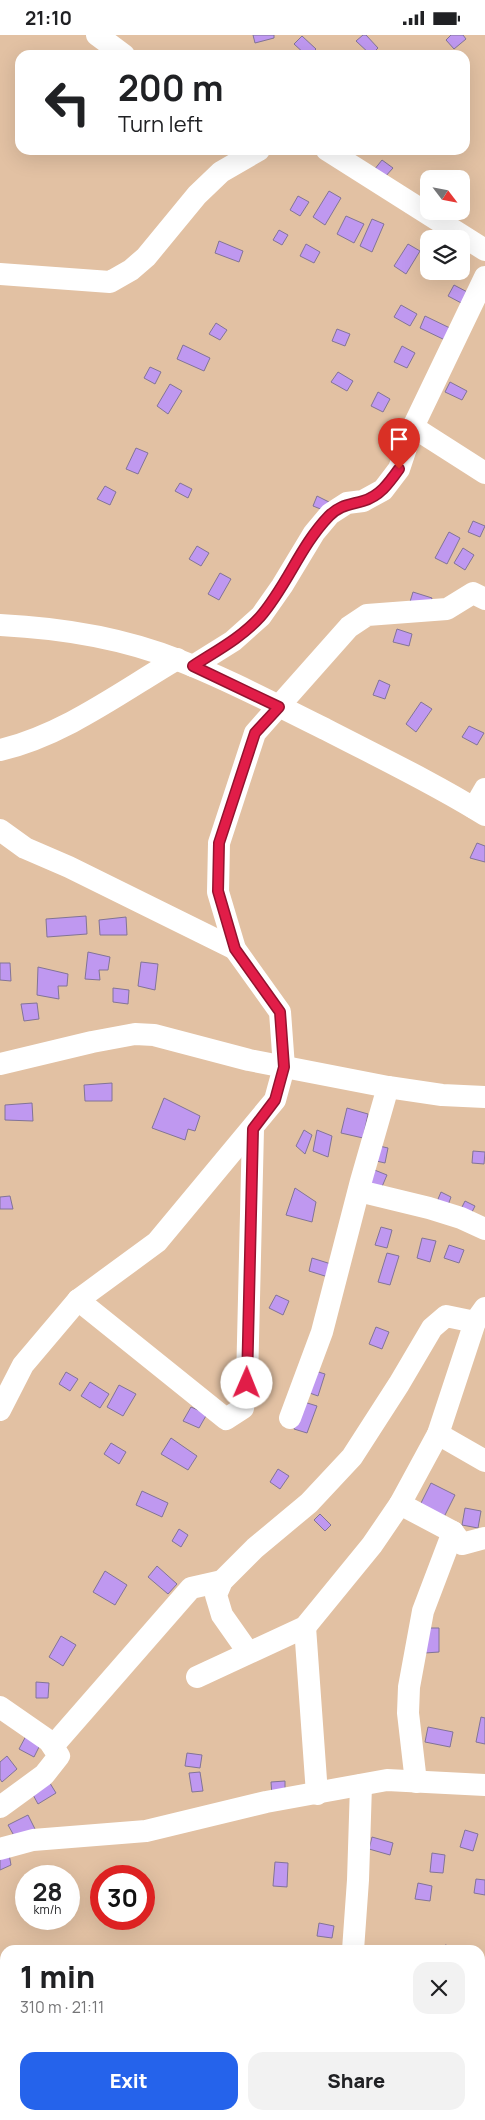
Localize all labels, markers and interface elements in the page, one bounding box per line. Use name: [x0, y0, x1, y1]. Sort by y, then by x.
text: 21:10: [25, 5, 72, 31]
text: 200 m: [118, 64, 223, 112]
icon: left: [35, 70, 100, 135]
text: Turn left: [118, 109, 203, 139]
north arrow: [420, 170, 470, 220]
map controls: [420, 170, 470, 280]
button: layers: [420, 230, 470, 280]
pin: [378, 418, 420, 469]
icon: arrive: [385, 425, 413, 453]
position arrow: [220, 1356, 272, 1408]
speed limit sign: 30: [90, 1865, 155, 1930]
text: 28: [32, 1874, 63, 1909]
text: km/h: [34, 1901, 61, 1918]
text: 1 min: [20, 1956, 95, 1997]
button: close: [413, 1962, 465, 2014]
text: 310 m · 21:11: [20, 1996, 104, 2018]
button: Exit: [20, 2052, 238, 2110]
button: Share: [248, 2052, 465, 2110]

